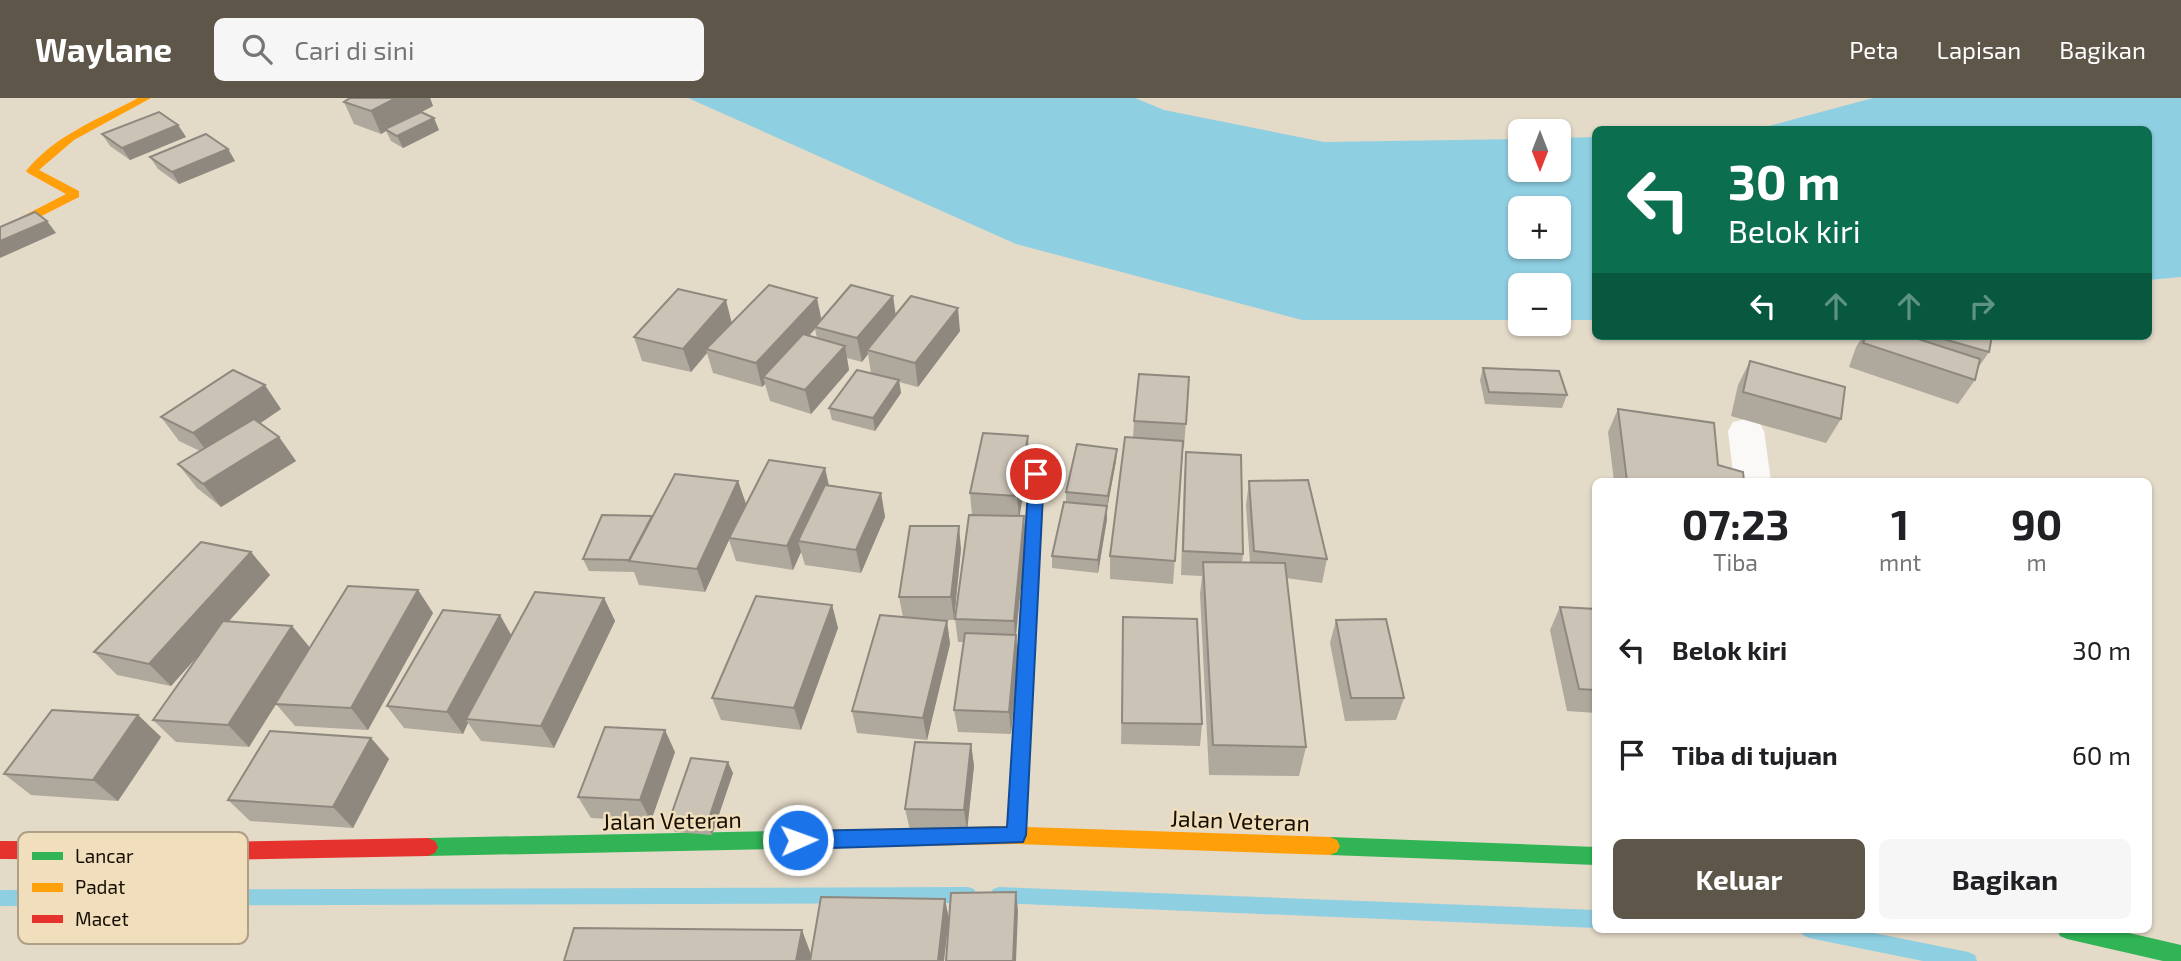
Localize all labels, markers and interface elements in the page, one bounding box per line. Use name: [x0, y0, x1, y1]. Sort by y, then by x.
search box: [214, 18, 704, 81]
text: Waylane: [35, 29, 172, 69]
icon: search: [238, 30, 276, 68]
text: Cari di sini: [294, 34, 414, 65]
text: Peta: [1849, 35, 1899, 64]
text: Lapisan: [1937, 35, 2021, 64]
text: Bagikan: [2059, 35, 2146, 64]
north arrow: [1508, 119, 1572, 182]
map controls: [1508, 119, 1571, 336]
text: 30 m: [1728, 151, 1840, 210]
icon: left: [1613, 154, 1704, 245]
button: +: [1508, 196, 1571, 259]
text: Belok kiri: [1728, 211, 1861, 249]
button: −: [1508, 273, 1571, 336]
icon: left: [1744, 287, 1782, 325]
icon: ahead: [1817, 287, 1855, 325]
icon: ahead: [1890, 287, 1928, 325]
icon: right: [1963, 287, 2001, 325]
pin: [1006, 444, 1066, 504]
icon: arrive: [1017, 455, 1055, 493]
text: 07:23: [1682, 498, 1789, 548]
text: 1: [1891, 498, 1909, 548]
text: 90: [2011, 498, 2062, 548]
text: Tiba: [1713, 548, 1758, 576]
text: mnt: [1879, 548, 1921, 576]
text: m: [2027, 548, 2047, 576]
icon: left: [1613, 631, 1651, 669]
text: Belok kiri: [1672, 634, 1787, 665]
text: 30 m: [2072, 634, 2131, 665]
icon: arrive: [1613, 736, 1651, 774]
text: Tiba di tujuan: [1672, 739, 1838, 770]
text: 60 m: [2072, 739, 2131, 770]
position arrow: [761, 803, 835, 877]
street label: Jalan Veteran: [1170, 804, 1310, 836]
street label: Jalan Veteran: [602, 805, 742, 835]
legend: [18, 832, 248, 944]
button: Keluar: [1613, 839, 1865, 919]
button: Bagikan: [1879, 839, 2131, 919]
text: Lancar: [75, 844, 134, 867]
text: Padat: [75, 875, 125, 898]
text: Macet: [75, 907, 129, 930]

